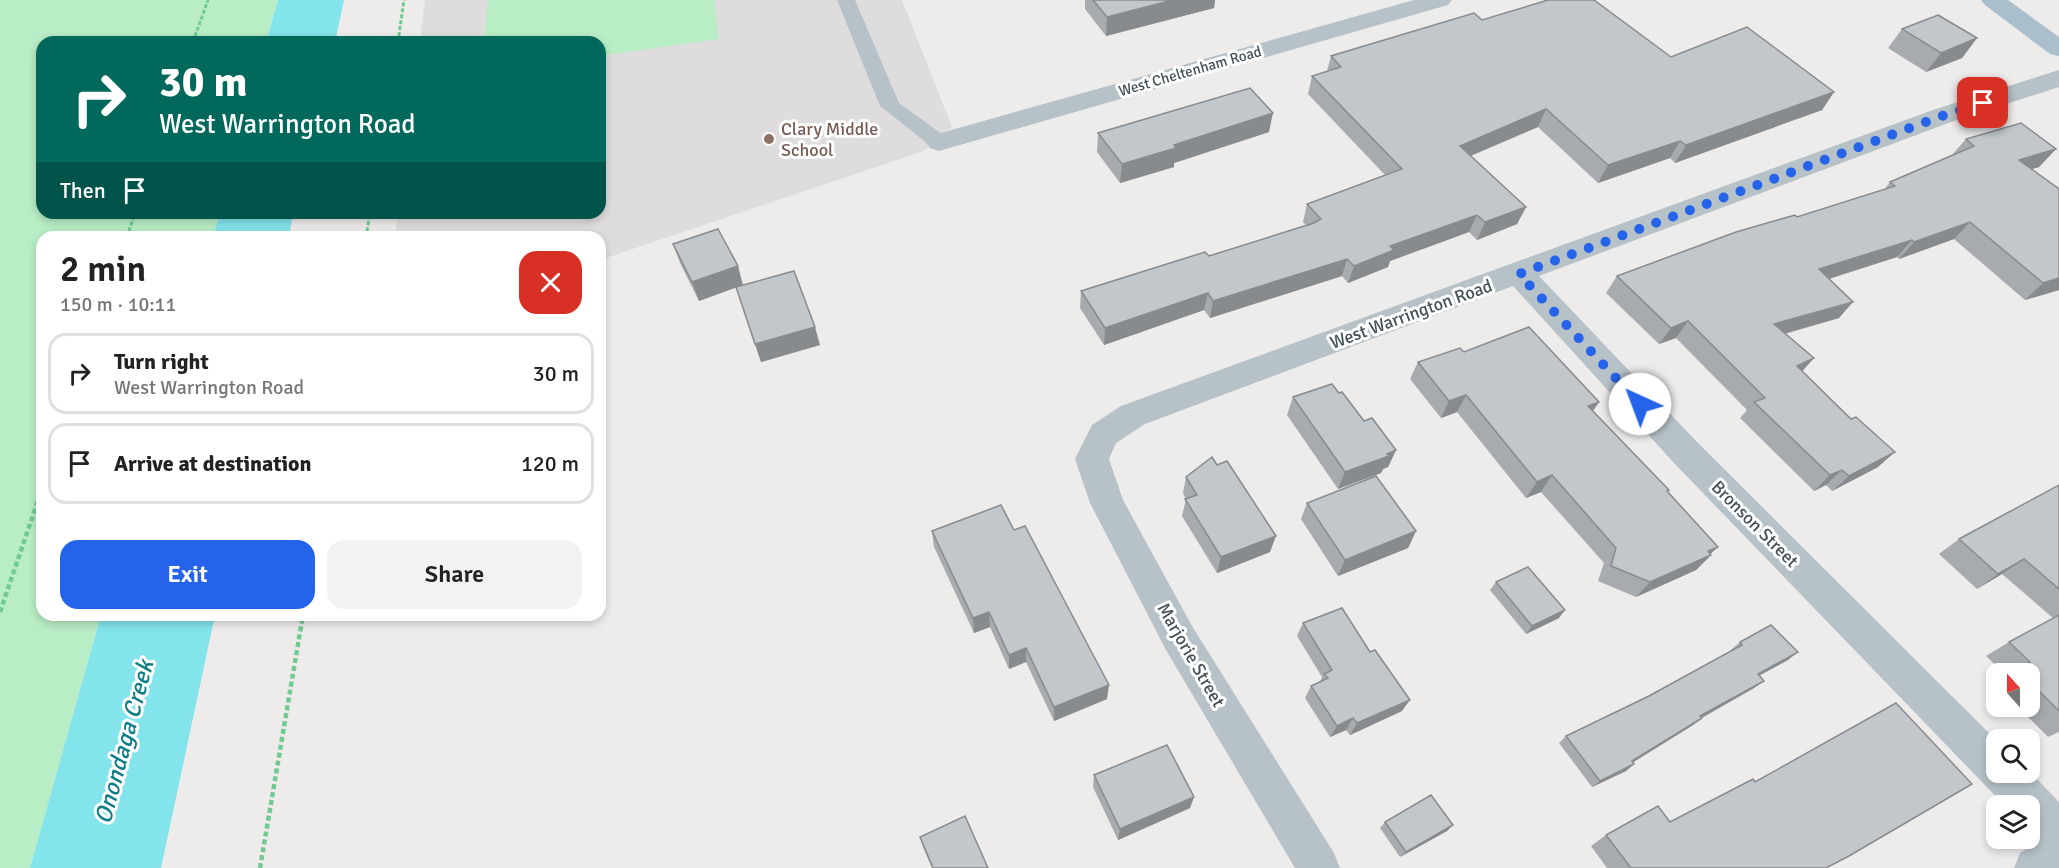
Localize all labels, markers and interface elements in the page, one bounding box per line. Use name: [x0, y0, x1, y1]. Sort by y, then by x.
street label: West Cheltenham Road: [1117, 42, 1263, 100]
text: 30 m: [159, 57, 248, 108]
icon: right: [60, 60, 138, 138]
pin: [1957, 77, 2008, 128]
icon: arrive: [1966, 86, 1999, 119]
text: West Warrington Road: [159, 108, 416, 141]
place label: Clary Middle School: [781, 118, 878, 161]
marker: Clary Middle School: [762, 132, 776, 146]
icon: arrive: [118, 174, 151, 207]
text: Then: [60, 177, 106, 204]
text: 2 min: [60, 247, 146, 292]
button: close: [519, 251, 582, 314]
street label: West Warrington Road: [1327, 274, 1495, 354]
text: 150 m · 10:11: [60, 292, 176, 317]
text: Turn right: [114, 348, 209, 375]
icon: right: [63, 357, 96, 390]
text: 30 m: [533, 360, 579, 387]
position arrow: [1608, 372, 1672, 436]
text: West Warrington Road: [114, 375, 304, 400]
icon: arrive: [63, 447, 96, 480]
text: Arrive at destination: [114, 450, 311, 477]
text: 120 m: [521, 450, 579, 477]
street label: Bronson Street: [1707, 476, 1803, 572]
button: Exit: [60, 540, 315, 609]
button: Share: [327, 540, 582, 609]
street label: Marjorie Street: [1152, 599, 1230, 711]
water label: Onondaga Creek: [88, 655, 161, 827]
north arrow: [1986, 663, 2040, 717]
map controls: [1986, 663, 2040, 849]
button: search: [1986, 729, 2040, 783]
button: layers: [1986, 795, 2040, 849]

